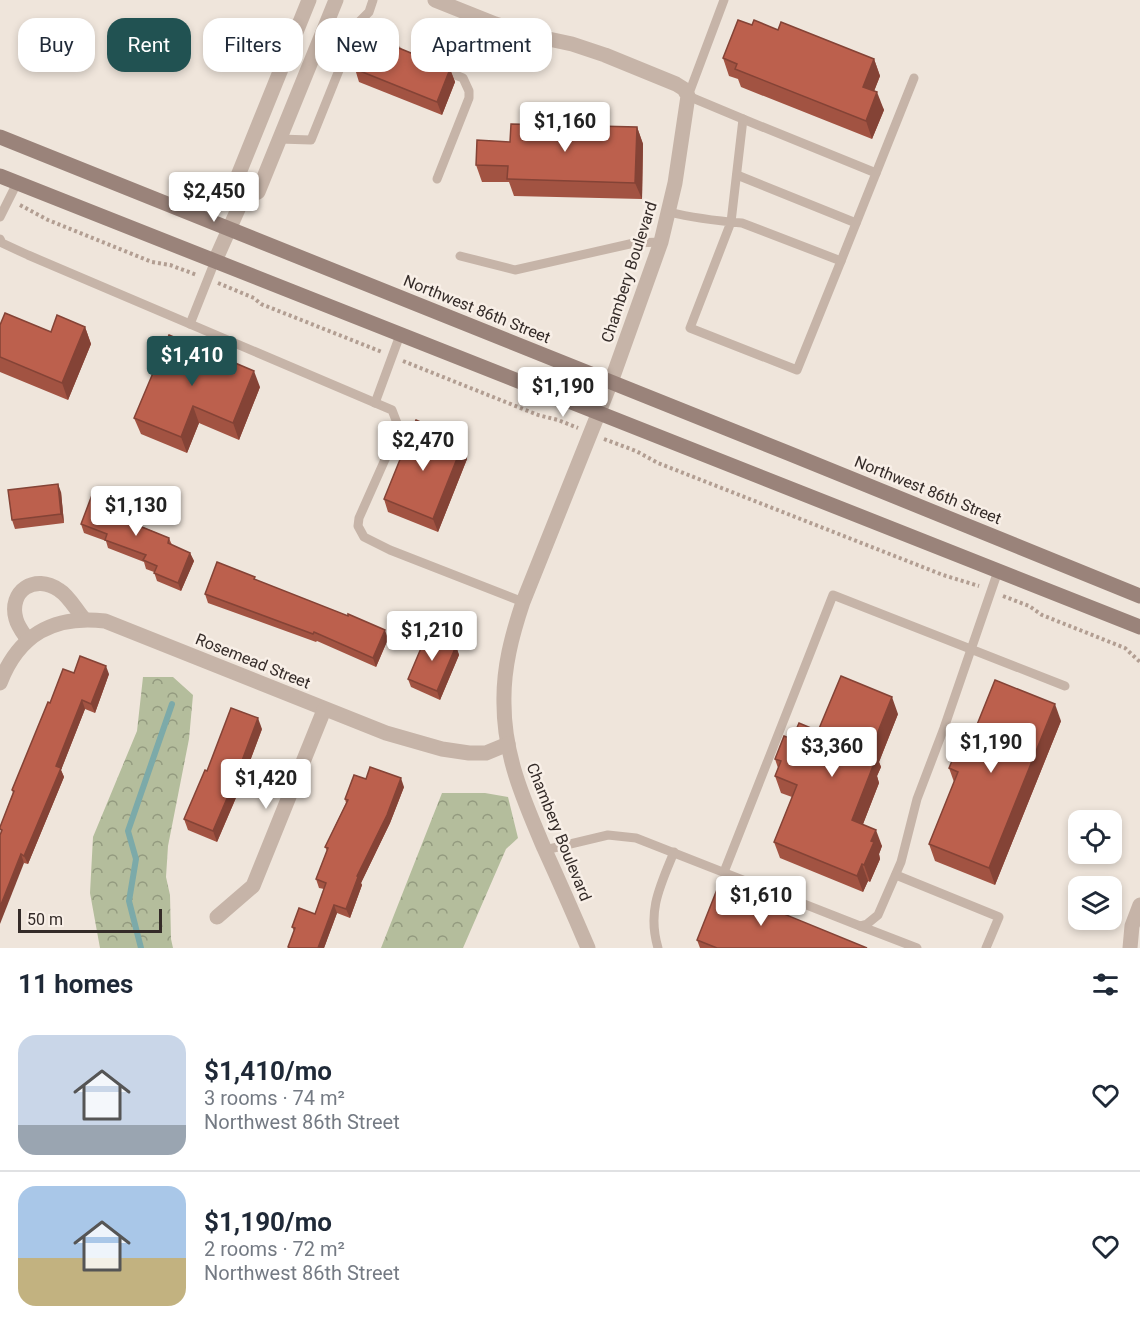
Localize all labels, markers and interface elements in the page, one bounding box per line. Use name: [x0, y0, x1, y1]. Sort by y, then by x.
chip: Buy: [18, 18, 95, 72]
chip: Rent: [107, 18, 191, 72]
chip: Filters: [203, 18, 303, 72]
chip: New: [315, 18, 399, 72]
chip: Apartment: [411, 18, 552, 72]
pin: $1,160: [516, 102, 614, 153]
text: $1,160: [534, 109, 596, 133]
pin: $2,450: [165, 172, 263, 223]
text: $2,450: [183, 179, 245, 203]
street label: Chambery Boulevard: [597, 199, 661, 345]
street label: Northwest 86th Street: [401, 271, 553, 347]
pin: $1,410: [143, 336, 241, 387]
text: $1,410: [161, 343, 223, 367]
pin: $1,190: [514, 367, 612, 418]
text: $1,190: [532, 374, 594, 398]
pin: $2,470: [374, 421, 472, 472]
text: $2,470: [392, 428, 454, 452]
street label: Northwest 86th Street: [852, 452, 1004, 528]
pin: $1,130: [87, 486, 185, 537]
text: $1,130: [105, 493, 167, 517]
pin: $1,210: [383, 611, 481, 662]
text: $1,210: [401, 618, 463, 642]
street label: Rosemead Street: [193, 629, 313, 693]
pin: $1,190: [942, 723, 1040, 774]
pin: $3,360: [783, 727, 881, 778]
text: $1,190: [960, 730, 1022, 754]
text: $3,360: [801, 734, 863, 758]
pin: $1,420: [217, 759, 315, 810]
street label: Chambery Boulevard: [523, 760, 595, 904]
text: $1,420: [235, 766, 297, 790]
map controls: [1068, 810, 1122, 930]
button: locate: [1068, 810, 1122, 864]
pin: $1,610: [712, 876, 810, 927]
button: layers: [1068, 876, 1122, 930]
text: $1,610: [730, 883, 792, 907]
scale bar: [18, 906, 162, 934]
text: 50 m: [27, 910, 63, 929]
icon: filters: [1089, 968, 1122, 1001]
text: 11 homes: [18, 969, 133, 999]
text: $1,410/mo: [204, 1056, 332, 1086]
icon: home: [66, 1059, 138, 1131]
icon: heart: [1089, 1079, 1122, 1112]
text: 3 rooms · 74 m²: [204, 1086, 345, 1110]
text: Northwest 86th Street: [204, 1110, 400, 1134]
text: $1,190/mo: [204, 1207, 332, 1237]
icon: home: [66, 1210, 138, 1282]
icon: heart: [1089, 1230, 1122, 1263]
text: 2 rooms · 72 m²: [204, 1237, 345, 1261]
text: Northwest 86th Street: [204, 1261, 400, 1285]

